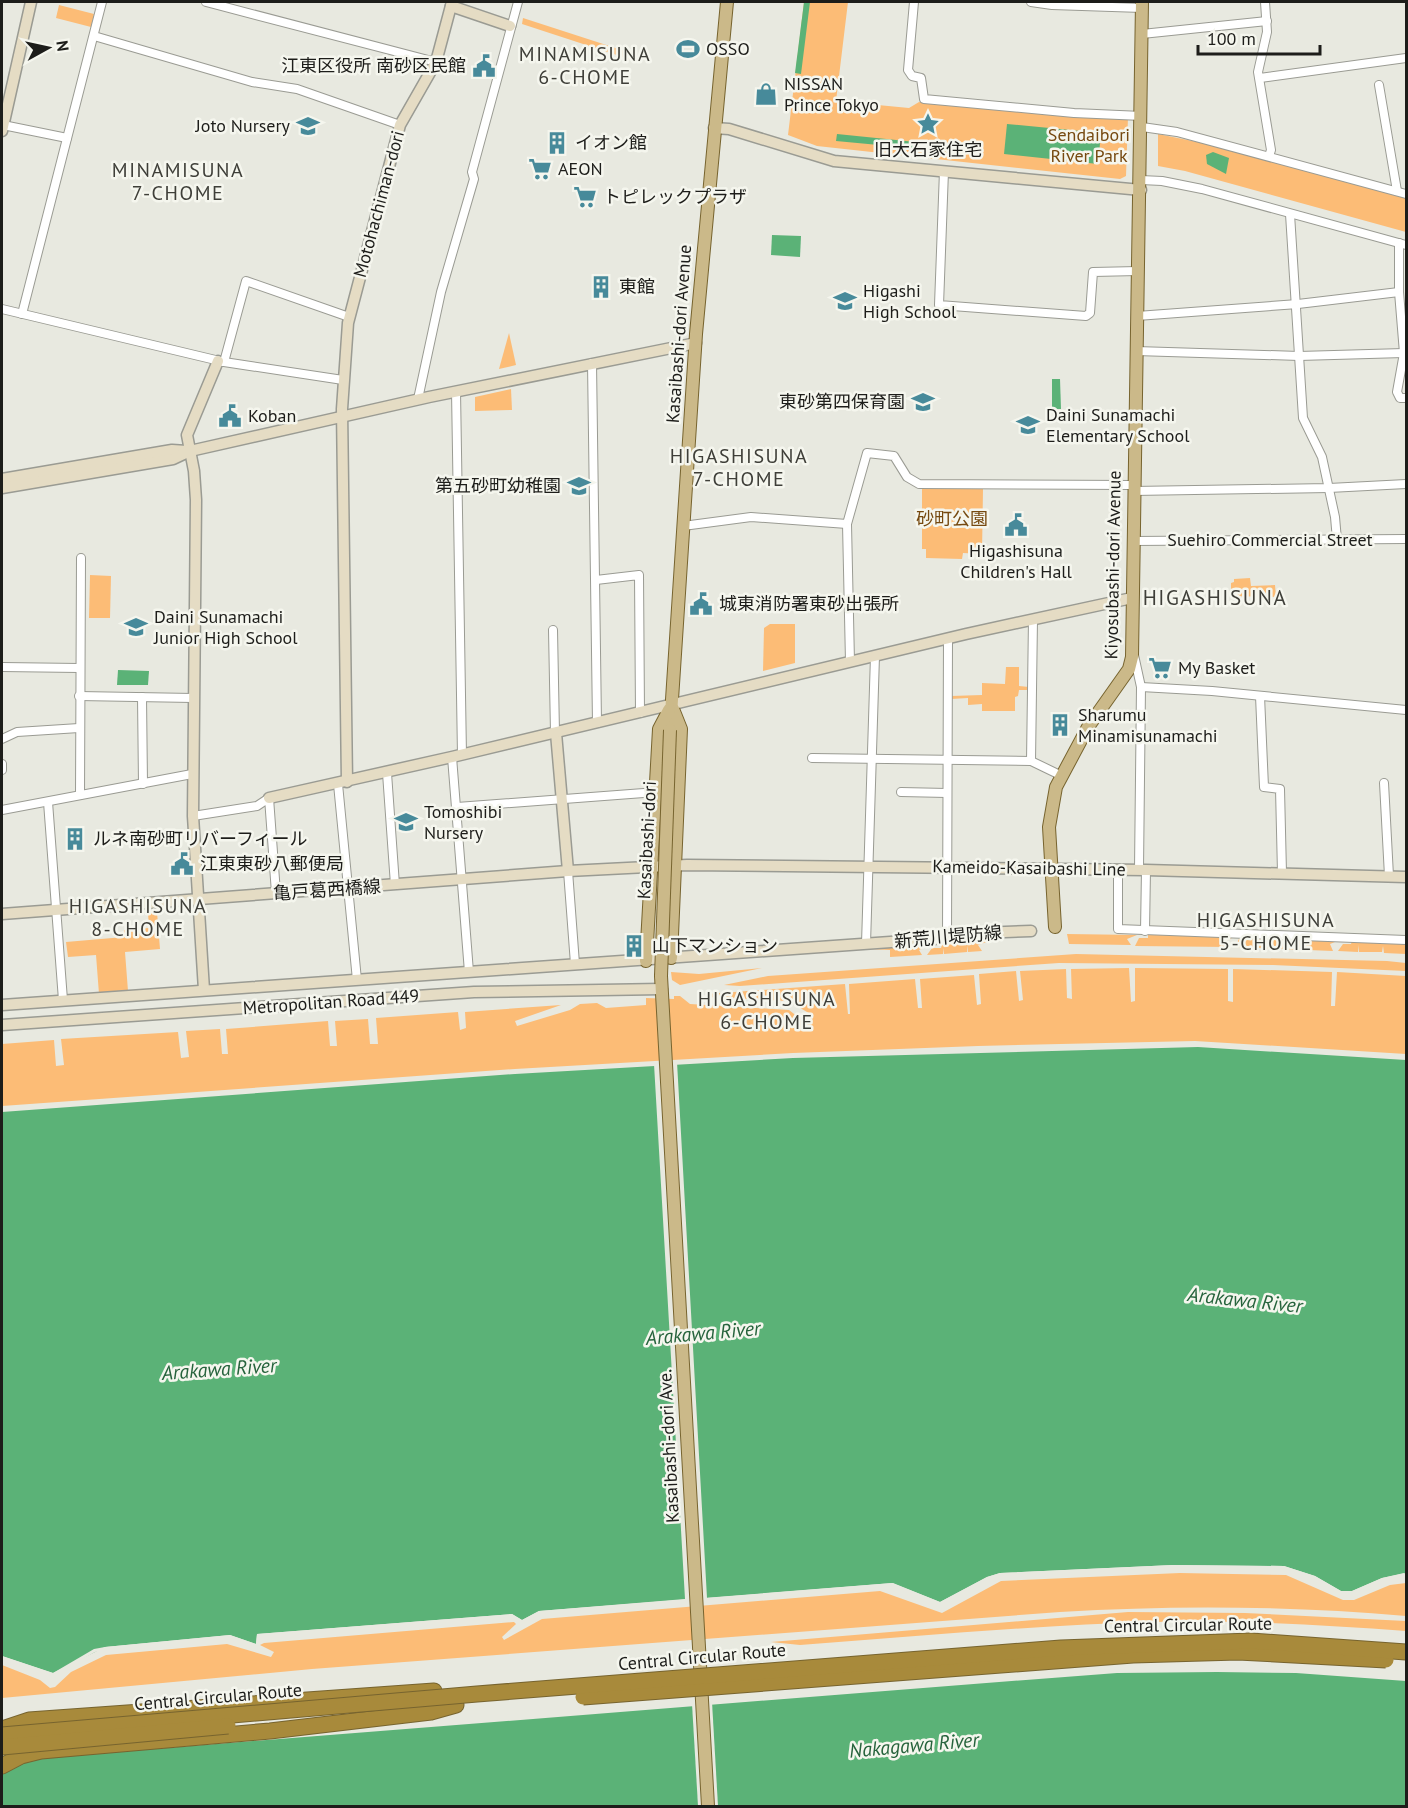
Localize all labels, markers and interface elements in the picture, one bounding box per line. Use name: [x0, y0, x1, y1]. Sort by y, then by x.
north arrow: [18, 18, 78, 78]
scale bar: [1198, 18, 1320, 56]
text: 100 m: [1207, 27, 1256, 50]
sports icon: OSSO: [675, 36, 701, 62]
place label: OSSO: [706, 37, 750, 60]
text: N: [52, 39, 73, 53]
district label: MINAMISUNA 6-CHOME: [519, 41, 651, 90]
public building icon: 江東区役所 南砂区民館: [471, 53, 497, 79]
place label: 江東区役所 南砂区民館: [281, 54, 466, 77]
place label: NISSAN Prince Tokyo: [784, 72, 879, 116]
shop icon: NISSAN Prince Tokyo: [753, 81, 779, 107]
place icon: 旧大石家住宅: [915, 111, 941, 137]
school or university icon: Joto Nursery: [295, 113, 321, 139]
place label: Joto Nursery: [195, 114, 291, 137]
park label: Sendaibori River Park: [1048, 123, 1130, 167]
street label: Motohachiman-dori: [348, 128, 409, 280]
building icon: イオン館: [544, 130, 570, 156]
place label: イオン館: [575, 131, 647, 154]
place label: 旧大石家住宅: [874, 138, 982, 161]
supermarket icon: AEON: [527, 156, 553, 182]
district label: MINAMISUNA 7-CHOME: [112, 157, 244, 206]
place label: AEON: [558, 157, 603, 180]
supermarket icon: トピレックプラザ: [572, 184, 598, 210]
place label: トピレックプラザ: [603, 185, 747, 208]
street label: Kasaibashi-dori Avenue: [661, 244, 696, 424]
building icon: 東館: [588, 274, 614, 300]
place label: 東館: [619, 275, 655, 298]
place label: Higashi High School: [863, 279, 957, 323]
school or university icon: Higashi High School: [832, 288, 858, 314]
school or university icon: 東砂第四保育園: [910, 389, 936, 415]
place label: 東砂第四保育園: [779, 390, 905, 413]
public building icon: Koban: [217, 403, 243, 429]
place label: Daini Sunamachi Elementary School: [1046, 403, 1190, 447]
place label: Koban: [248, 404, 296, 427]
school or university icon: Daini Sunamachi Elementary School: [1015, 412, 1041, 438]
district label: HIGASHISUNA 7-CHOME: [670, 443, 808, 492]
street label: Kiyosubashi-dori Avenue: [1099, 470, 1126, 660]
school or university icon: 第五砂町幼稚園: [566, 473, 592, 499]
place label: 第五砂町幼稚園: [435, 474, 561, 497]
park label: 砂町公園: [916, 507, 988, 530]
public building icon: Higashisuna Children's Hall: [1003, 512, 1029, 538]
street label: Suehiro Commercial Street: [1167, 528, 1373, 551]
place label: Higashisuna Children's Hall: [960, 539, 1073, 583]
district label: HIGASHISUNA: [1143, 584, 1287, 611]
public building icon: 城東消防署東砂出張所: [688, 591, 714, 617]
place label: 城東消防署東砂出張所: [719, 592, 899, 615]
place label: Daini Sunamachi Junior High School: [153, 605, 298, 649]
school or university icon: Daini Sunamachi Junior High School: [123, 614, 149, 640]
supermarket icon: My Basket: [1147, 655, 1173, 681]
place label: My Basket: [1178, 656, 1255, 679]
place label: Sharumu Minamisunamachi: [1078, 703, 1218, 747]
building icon: Sharumu Minamisunamachi: [1047, 712, 1073, 738]
street label: Kasaibashi-dori: [632, 780, 661, 900]
place label: Tomoshibi Nursery: [424, 800, 502, 844]
school or university icon: Tomoshibi Nursery: [393, 809, 419, 835]
building icon: ルネ南砂町リバーフィール: [62, 826, 88, 852]
place label: ルネ南砂町リバーフィール: [93, 827, 308, 850]
public building icon: 江東東砂八郵便局: [169, 851, 195, 877]
place label: 江東東砂八郵便局: [200, 852, 344, 875]
street label: Kameido-Kasaibashi Line: [932, 854, 1126, 881]
street label: 亀戸葛西橋線: [272, 874, 382, 905]
district label: HIGASHISUNA 8-CHOME: [69, 893, 207, 942]
district label: HIGASHISUNA 5-CHOME: [1197, 907, 1335, 956]
street label: 新荒川堤防線: [893, 920, 1003, 953]
building icon: 山下マンション: [621, 933, 647, 959]
place label: 山下マンション: [652, 934, 778, 957]
street label: Metropolitan Road 449: [242, 984, 420, 1019]
district label: HIGASHISUNA 6-CHOME: [698, 986, 836, 1035]
water label: Arakawa River: [1185, 1281, 1305, 1319]
water label: Arakawa River: [644, 1315, 763, 1351]
water label: Arakawa River: [160, 1352, 279, 1386]
street label: Kasaibashi-dori Ave.: [653, 1369, 684, 1524]
street label: Central Circular Route: [1104, 1612, 1272, 1637]
street label: Central Circular Route: [617, 1638, 787, 1675]
street label: Central Circular Route: [133, 1678, 303, 1715]
water label: Nakagawa River: [848, 1726, 981, 1764]

